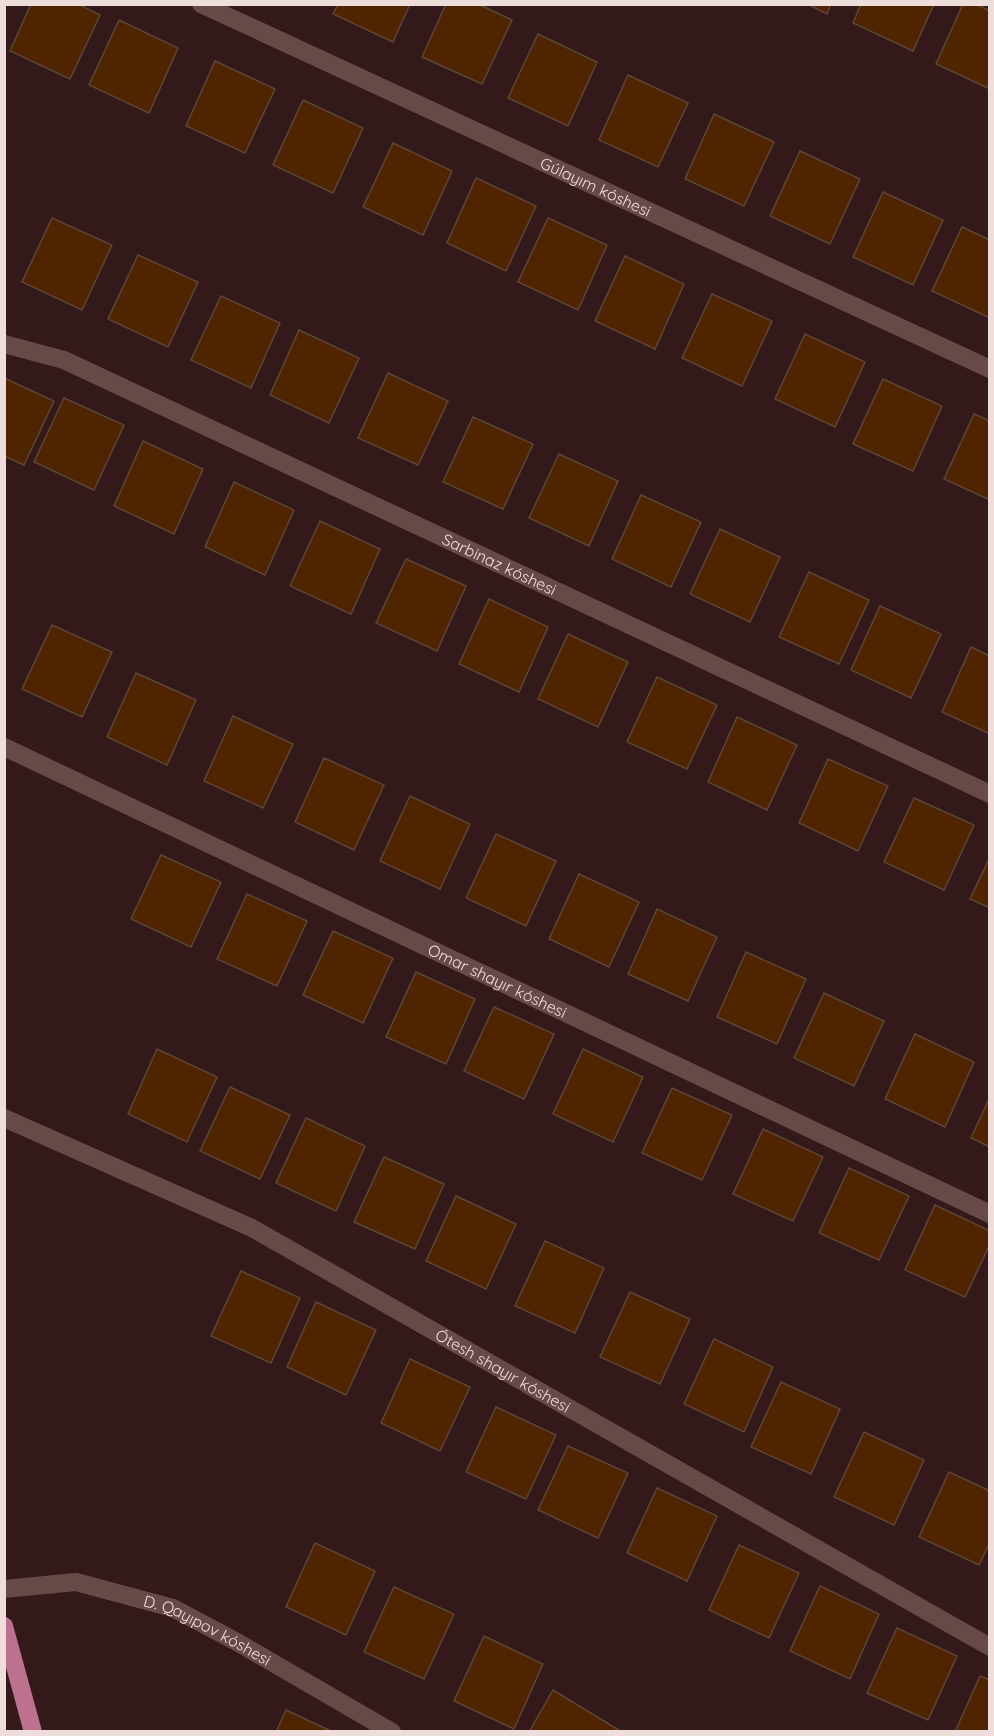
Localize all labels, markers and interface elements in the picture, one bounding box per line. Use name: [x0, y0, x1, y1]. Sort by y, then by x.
street label: Gúlayım kóshesi: [537, 152, 654, 221]
street label: Sarbinaz kóshesi: [439, 529, 560, 599]
street label: Omar shayır kóshesi: [425, 939, 570, 1022]
street label: Ótesh shayır kóshesi: [432, 1324, 574, 1417]
street label: D. Qayıpov kóshesi: [141, 1591, 275, 1670]

